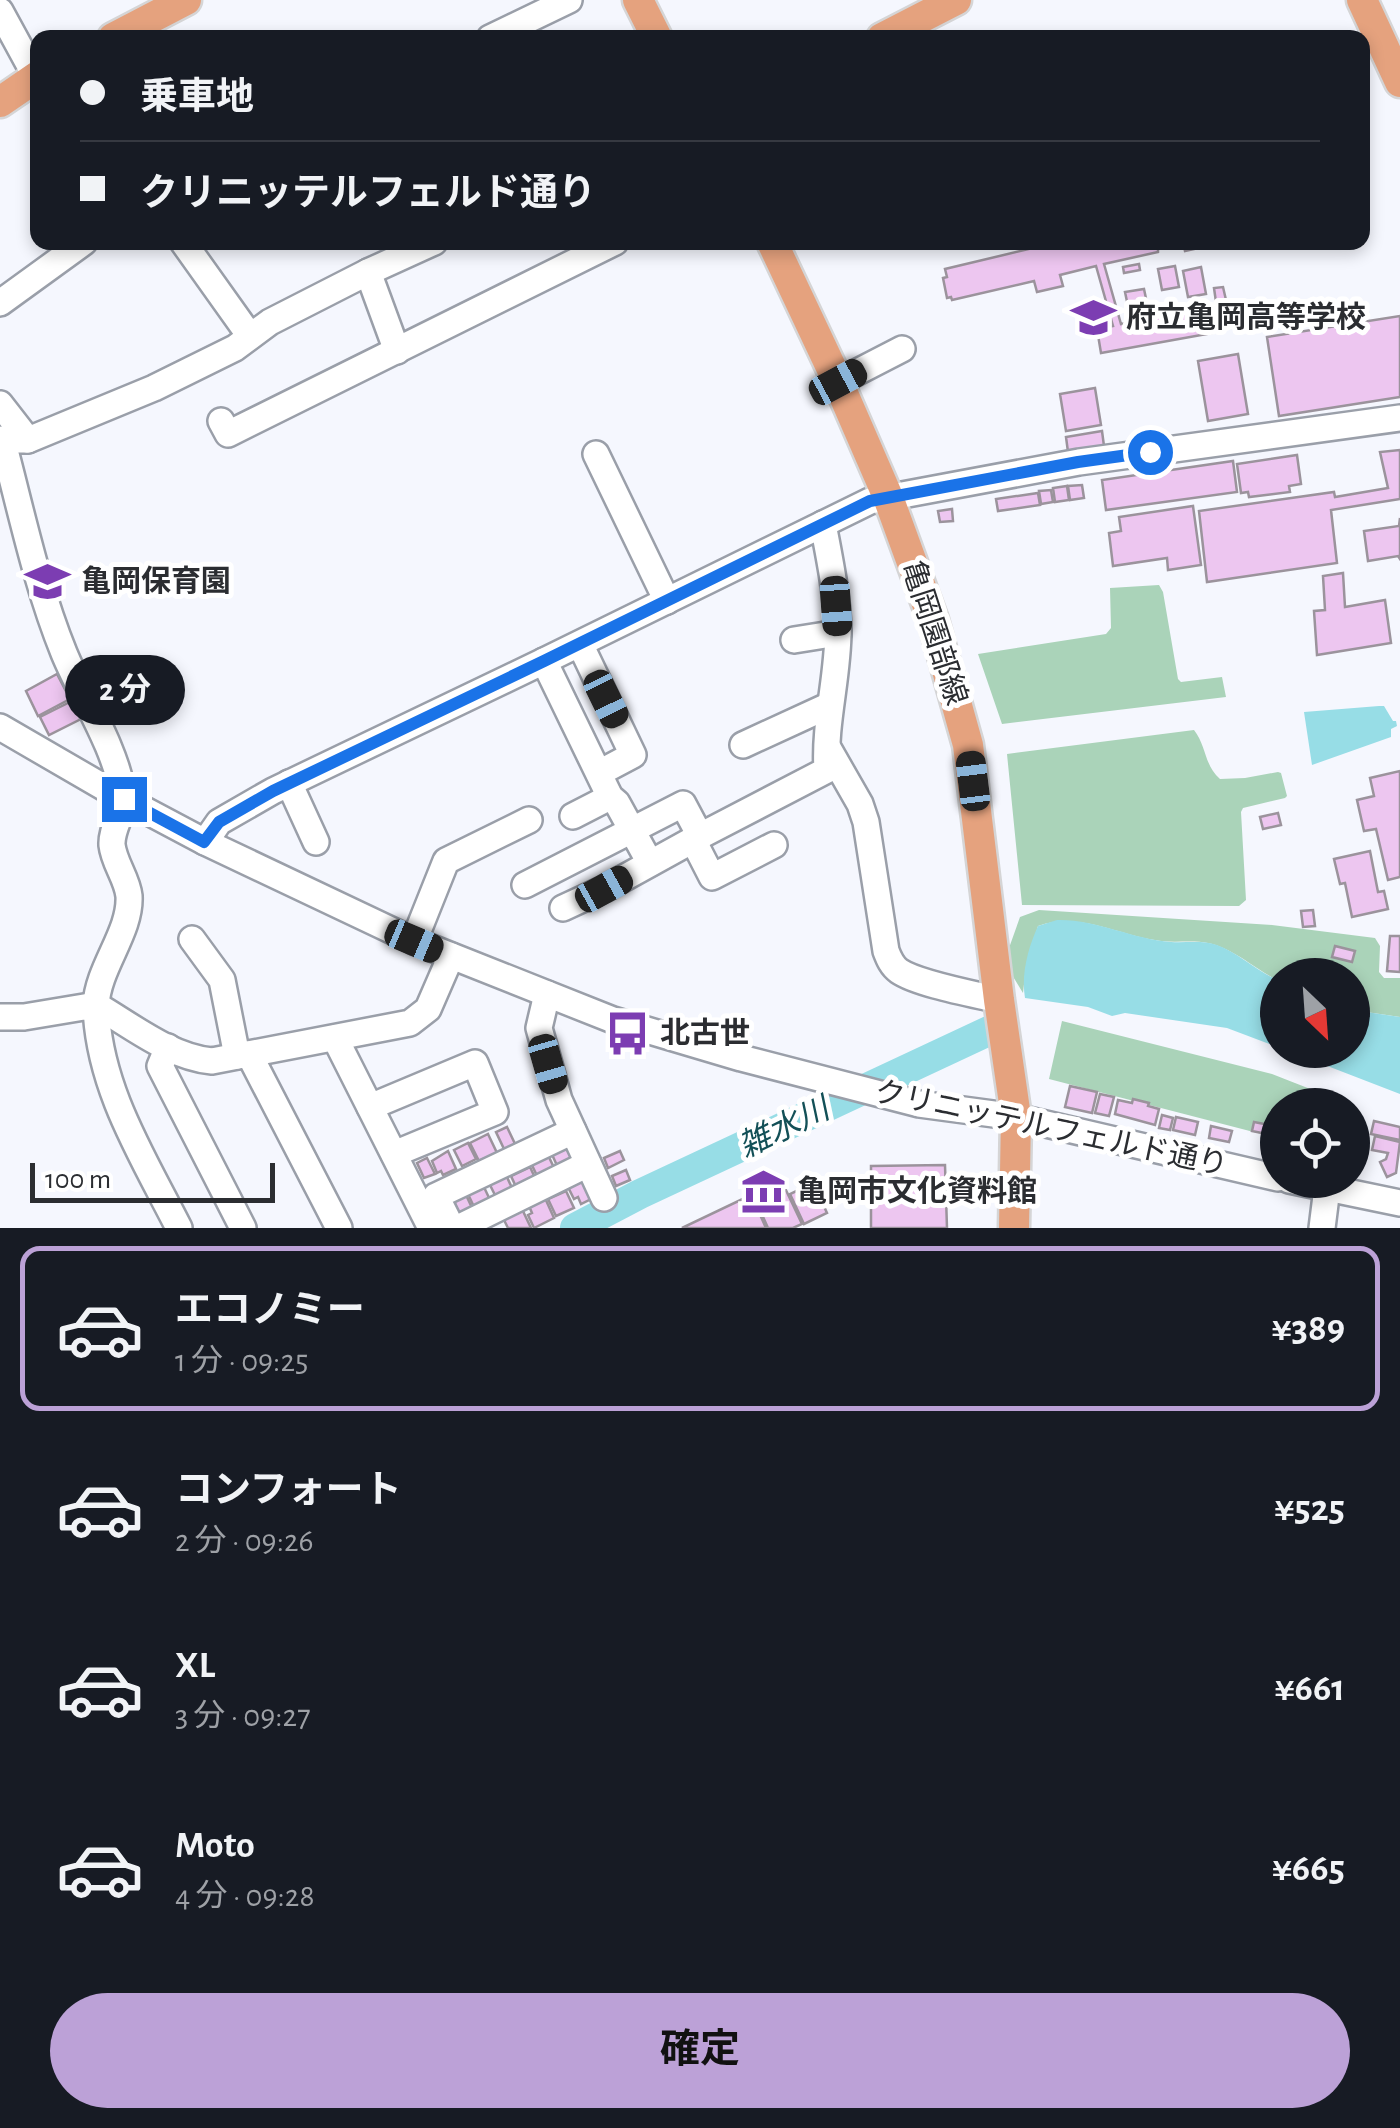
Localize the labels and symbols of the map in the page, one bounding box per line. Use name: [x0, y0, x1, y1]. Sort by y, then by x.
school or university icon: 府立亀岡高等学校: [1069, 294, 1117, 342]
place label: 府立亀岡高等学校: [1126, 301, 1366, 333]
car: [804, 355, 872, 409]
route start: [1128, 430, 1173, 475]
street label: 亀岡園部線: [897, 556, 973, 709]
school or university icon: 亀岡保育園: [24, 558, 72, 606]
place label: 亀岡保育園: [81, 565, 231, 597]
car: [819, 575, 853, 637]
callout: 2 分: [64, 654, 184, 724]
car: [579, 665, 633, 733]
car: [954, 749, 992, 813]
route end: [102, 777, 147, 822]
car: [570, 861, 638, 917]
car: [381, 915, 447, 967]
north arrow: [1260, 958, 1370, 1068]
bus stop icon: 北古世: [603, 1010, 651, 1058]
place label: 北古世: [660, 1017, 750, 1049]
car: [525, 1031, 571, 1097]
street label: クリニッテルフェルド通り: [872, 1076, 1230, 1181]
water label: 雑水川: [733, 1090, 837, 1163]
scale bar: [30, 1158, 275, 1202]
museum icon: 亀岡市文化資料館: [740, 1168, 788, 1216]
place label: 亀岡市文化資料館: [797, 1175, 1037, 1207]

